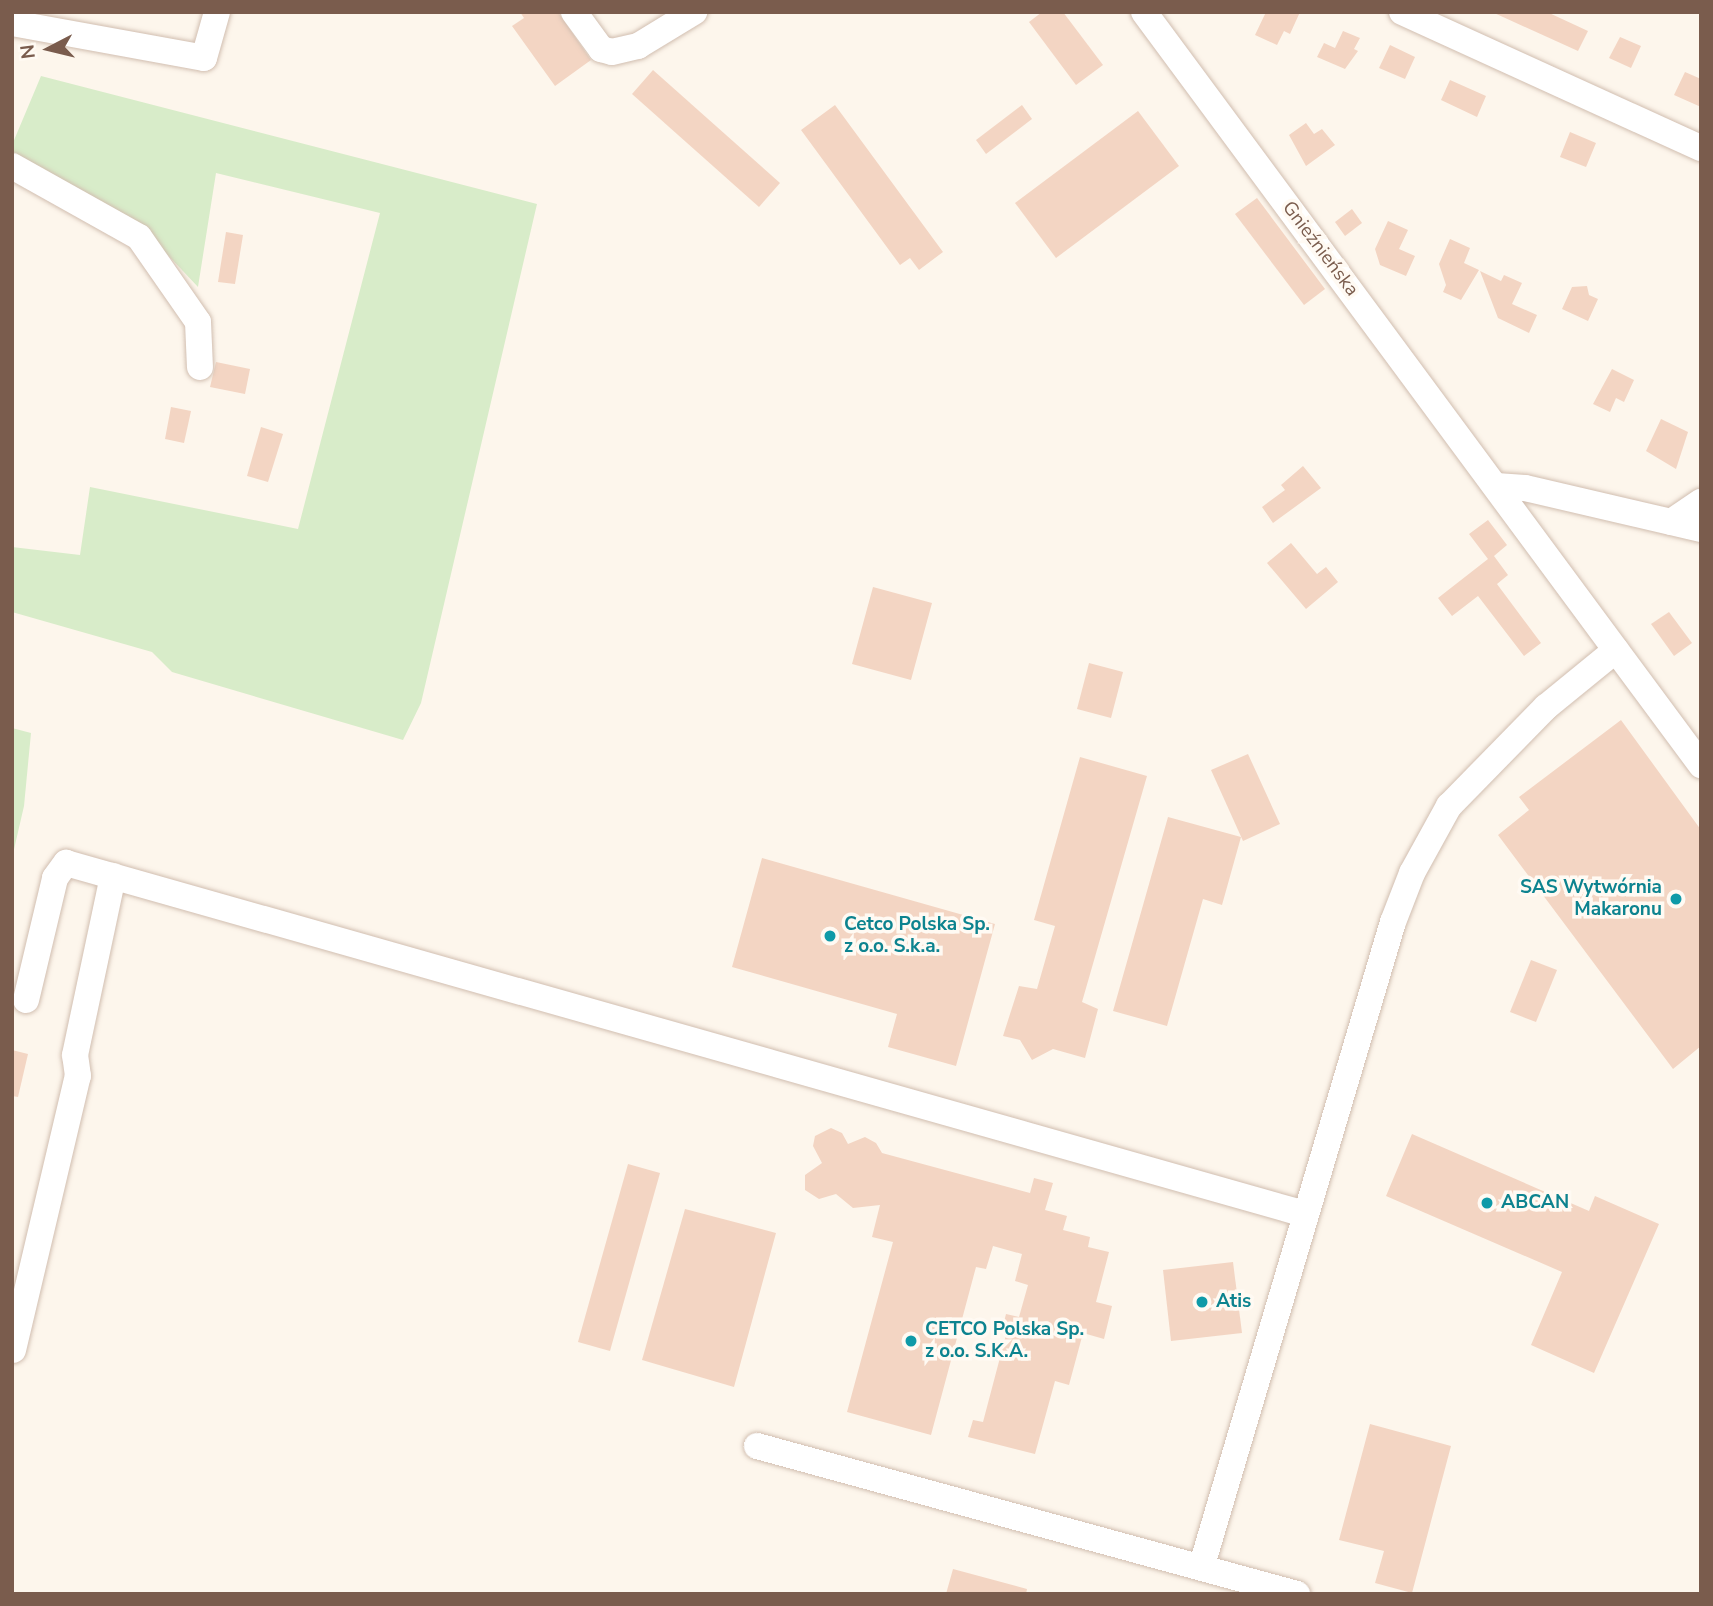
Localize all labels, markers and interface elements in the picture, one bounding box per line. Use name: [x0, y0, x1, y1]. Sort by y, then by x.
north arrow: [14, 14, 84, 84]
text: N: [14, 43, 42, 60]
street label: Gnieźnieńska: [1277, 197, 1363, 301]
place label: SAS Wytwórnia Makaronu: [1520, 877, 1662, 921]
marker: SAS Wytwórnia Makaronu: [1668, 891, 1684, 907]
place label: Cetco Polska Sp. z o.o. S.k.a.: [844, 914, 990, 958]
marker: Cetco Polska Sp. z o.o. S.k.a.: [822, 928, 838, 944]
place label: ABCAN: [1501, 1192, 1569, 1214]
marker: ABCAN: [1479, 1195, 1495, 1211]
place label: Atis: [1216, 1291, 1251, 1313]
marker: Atis: [1194, 1294, 1210, 1310]
place label: CETCO Polska Sp. z o.o. S.K.A.: [925, 1319, 1084, 1363]
marker: CETCO Polska Sp. z o.o. S.K.A.: [903, 1333, 919, 1349]

